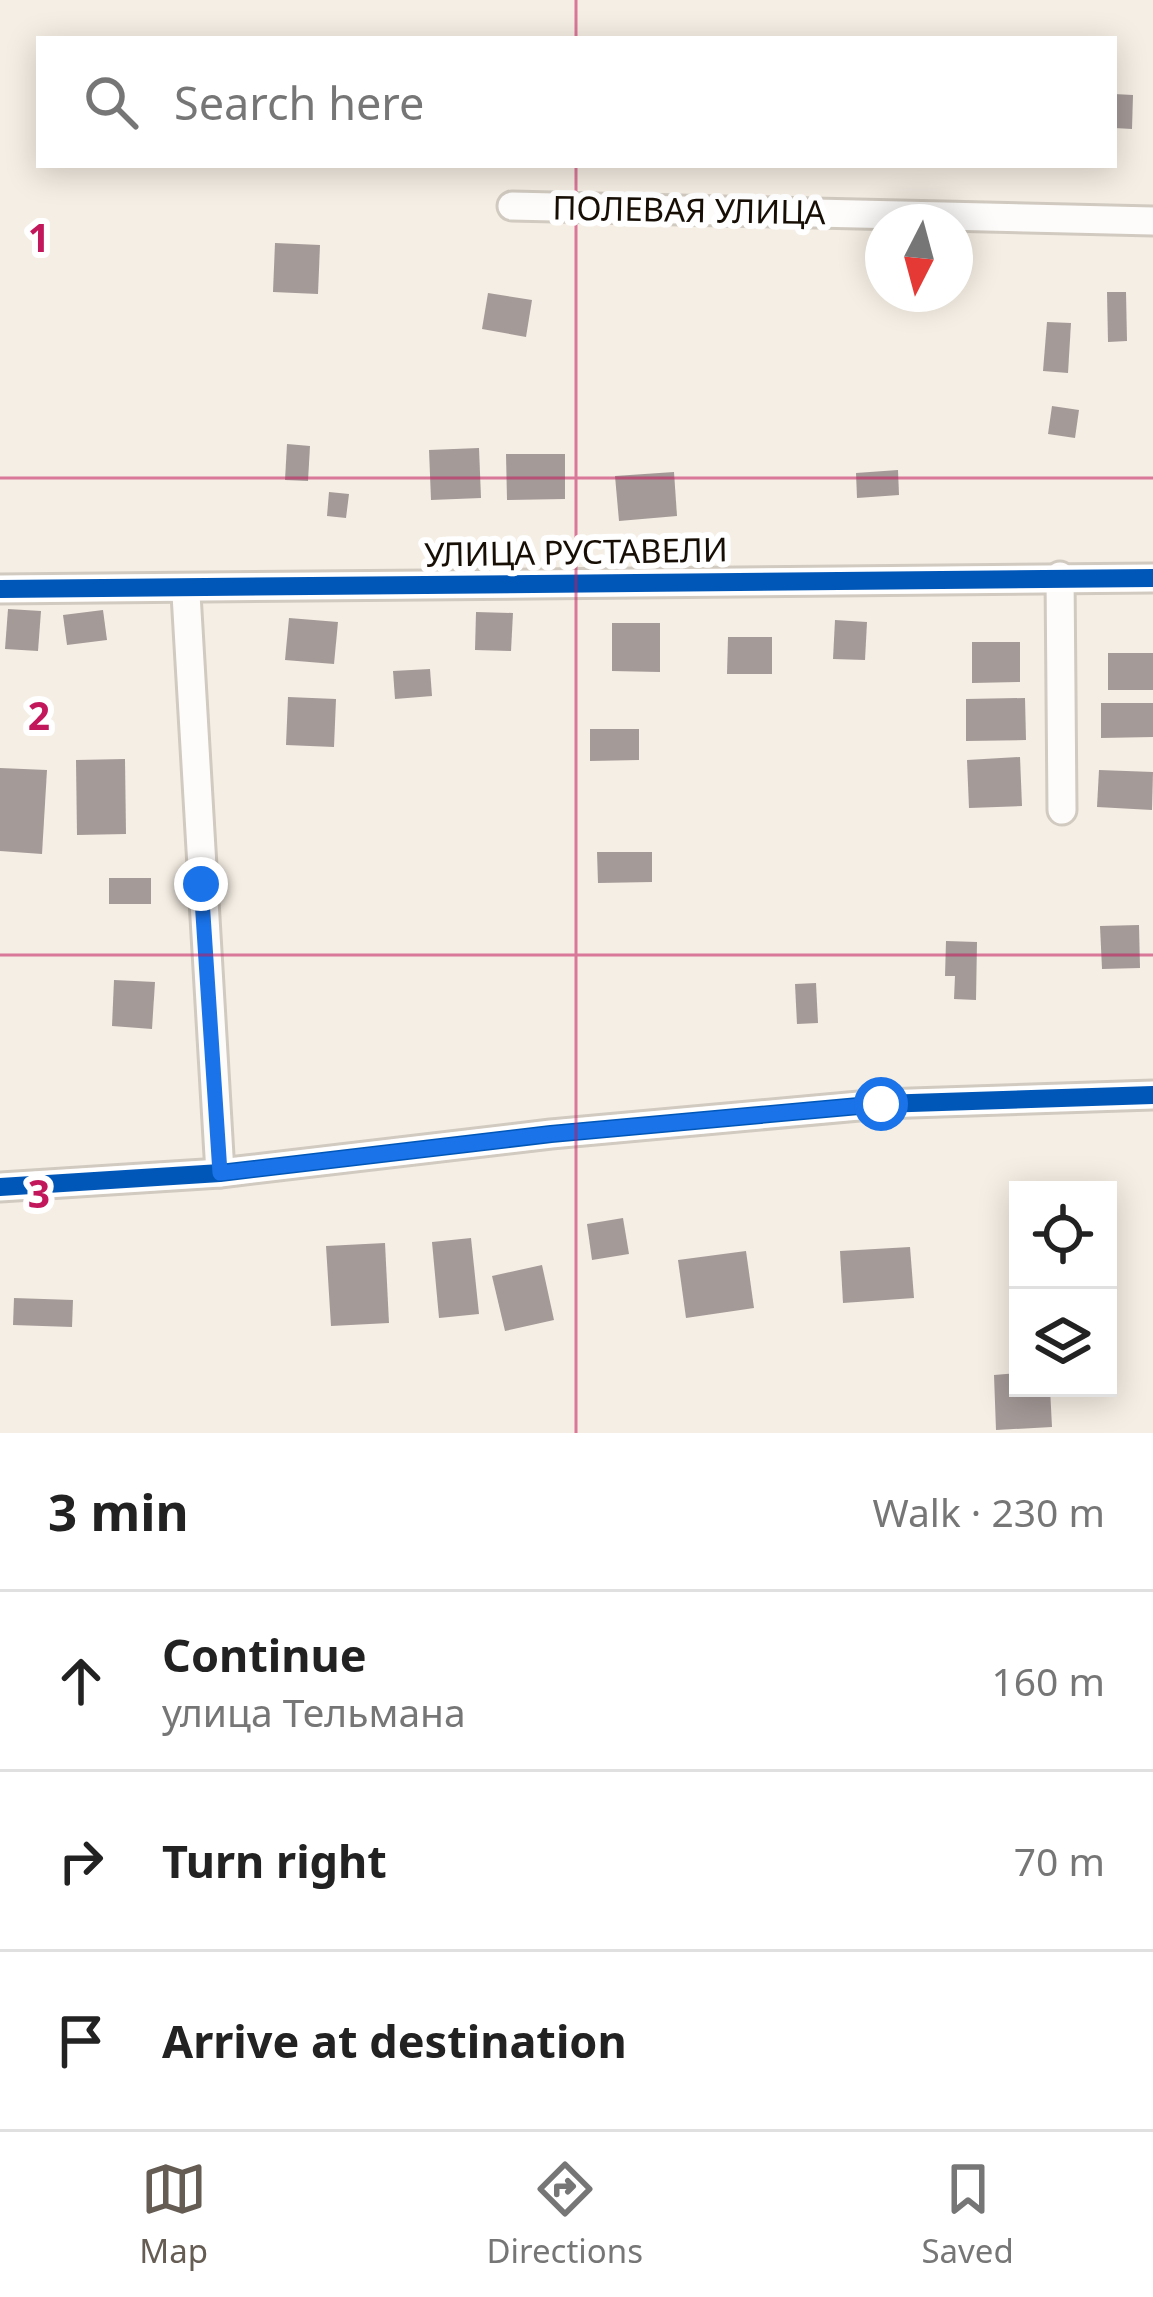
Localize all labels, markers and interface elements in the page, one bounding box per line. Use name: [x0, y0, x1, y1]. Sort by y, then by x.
search box: [36, 36, 1117, 168]
icon: search: [78, 69, 144, 135]
text: Search here: [174, 72, 424, 133]
street label: ПОЛЕВАЯ УЛИЦА: [552, 185, 827, 234]
north arrow: [865, 204, 973, 312]
text: 1: [28, 210, 50, 263]
street label: УЛИЦА РУСТАВЕЛИ: [424, 526, 728, 577]
text: 2: [28, 688, 50, 741]
route end: [174, 857, 228, 911]
route start: [854, 1077, 908, 1131]
text: 3: [28, 1166, 50, 1219]
map controls: [1009, 1181, 1117, 1397]
button: locate: [1009, 1181, 1117, 1289]
button: layers: [1009, 1289, 1117, 1397]
text: 3 min: [48, 1476, 189, 1546]
text: Walk · 230 m: [872, 1485, 1105, 1538]
text: Continue: [162, 1624, 367, 1685]
icon: ahead: [48, 1648, 114, 1714]
text: 160 m: [991, 1654, 1105, 1707]
text: улица Тельмана: [162, 1685, 466, 1738]
icon: right: [48, 1828, 114, 1894]
text: Turn right: [162, 1830, 387, 1891]
text: 70 m: [1014, 1834, 1105, 1887]
icon: arrive: [48, 2008, 114, 2074]
text: Arrive at destination: [162, 2010, 627, 2071]
tab: Map: [139, 2156, 208, 2273]
tab: Directions: [486, 2156, 643, 2273]
tab: Saved: [921, 2156, 1014, 2273]

